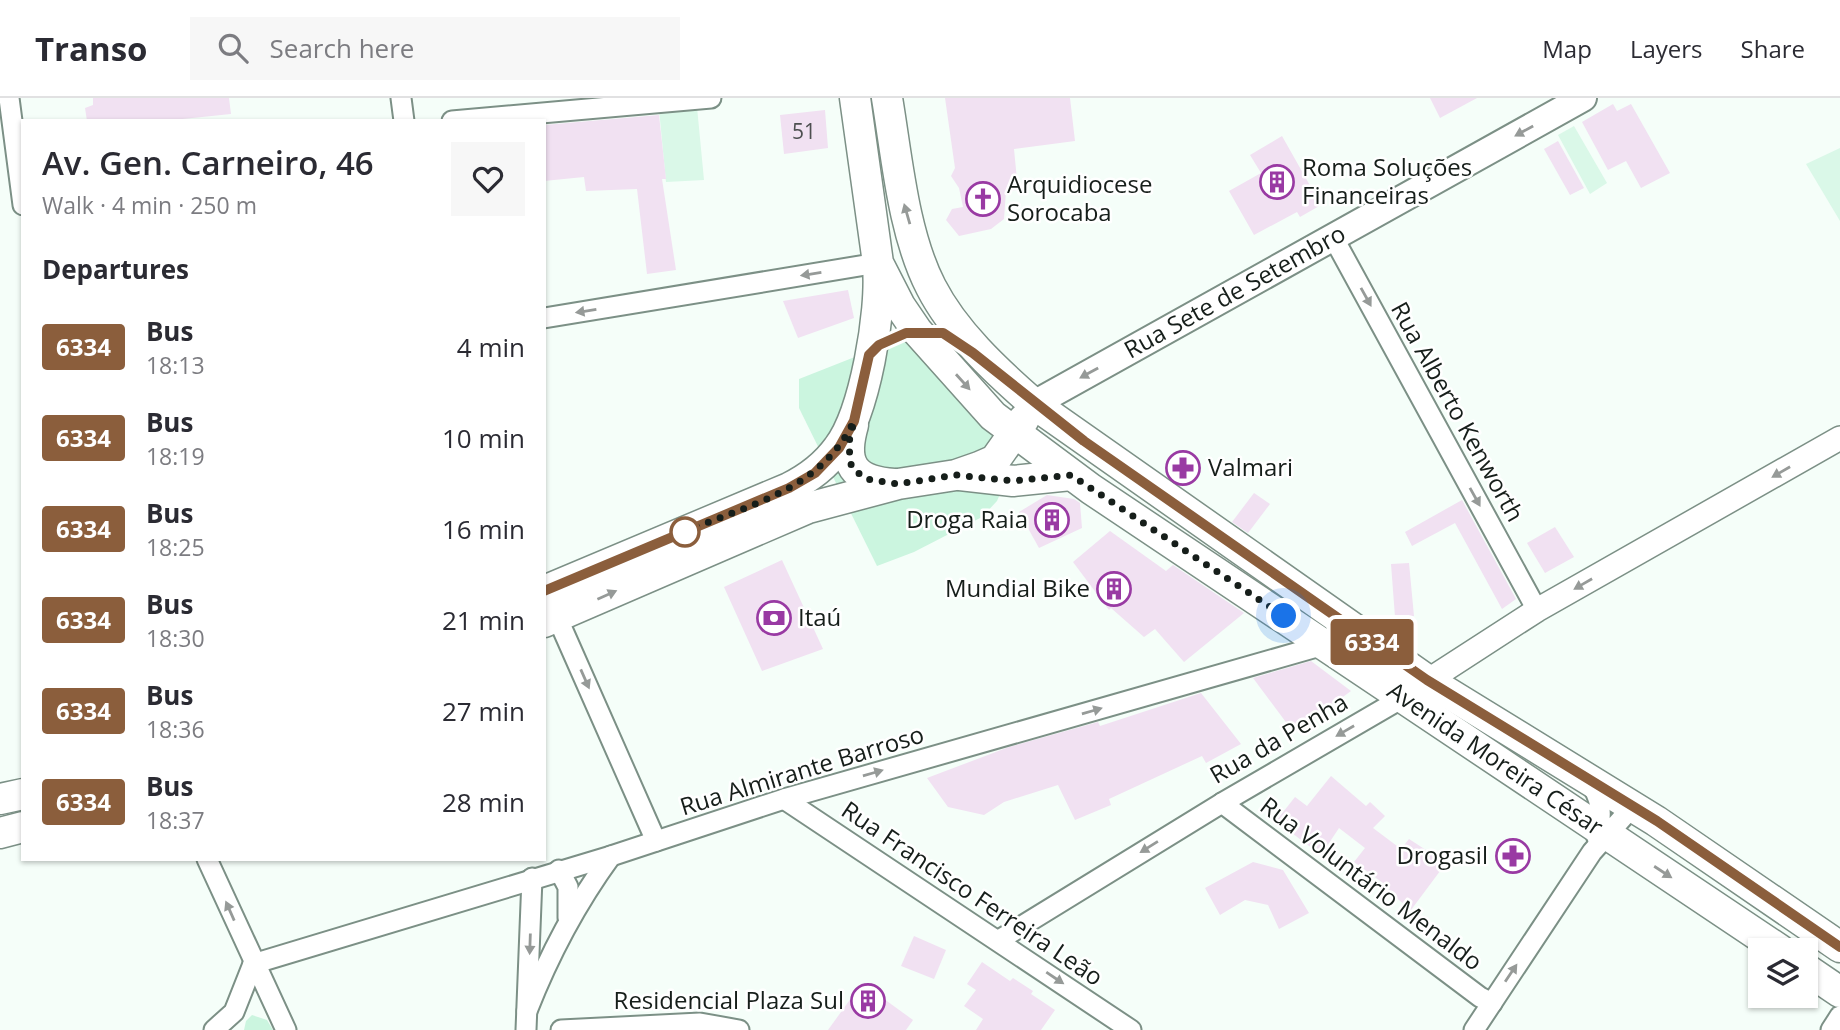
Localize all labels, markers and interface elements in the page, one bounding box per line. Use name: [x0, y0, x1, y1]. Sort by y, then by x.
search box: [190, 17, 680, 80]
text: Transo: [35, 26, 148, 71]
icon: search: [214, 29, 252, 67]
text: Search here: [270, 30, 414, 66]
text: Map: [1542, 32, 1592, 65]
text: Layers: [1630, 32, 1703, 65]
text: Share: [1741, 32, 1805, 65]
house number: 51: [792, 117, 816, 145]
one-way arrow: [1514, 125, 1533, 137]
text: Av. Gen. Carneiro, 46: [42, 140, 374, 185]
button: heart: [451, 142, 525, 216]
place label: Roma Soluções Financeiras: [1302, 150, 1472, 211]
building icon: Roma Soluções Financeiras: [1258, 163, 1296, 201]
place label: Arquidiocese Sorocaba: [1007, 167, 1153, 228]
church icon: Arquidiocese Sorocaba: [964, 180, 1002, 218]
text: Walk · 4 min · 250 m: [42, 189, 257, 221]
one-way arrow: [901, 202, 912, 224]
street label: Rua Sete de Setembro: [1118, 216, 1351, 365]
text: Departures: [42, 251, 189, 287]
one-way arrow: [800, 269, 822, 280]
one-way arrow: [1360, 287, 1372, 307]
street label: Rua Alberto Kenworth: [1384, 295, 1533, 527]
one-way arrow: [575, 306, 597, 317]
text: Bus: [146, 313, 193, 349]
text: 4 min: [457, 329, 525, 365]
text: 6334: [56, 330, 111, 363]
text: 18:13: [146, 349, 205, 381]
one-way arrow: [1080, 367, 1099, 379]
one-way arrow: [955, 374, 970, 391]
text: Bus: [146, 404, 193, 440]
text: 10 min: [442, 420, 525, 456]
text: 6334: [56, 421, 111, 454]
text: 18:19: [146, 440, 205, 472]
pharmacy icon: Valmari: [1164, 449, 1202, 487]
place label: Valmari: [1208, 450, 1293, 483]
one-way arrow: [1771, 466, 1791, 478]
one-way arrow: [1469, 487, 1481, 507]
text: Bus: [146, 495, 193, 531]
building icon: Droga Raia: [1033, 501, 1071, 539]
place label: Droga Raia: [906, 502, 1028, 535]
text: 16 min: [442, 511, 525, 547]
text: 6334: [56, 512, 111, 545]
unlabelled marker: [670, 517, 700, 547]
text: 18:25: [146, 531, 205, 563]
building icon: Mundial Bike: [1095, 570, 1133, 608]
place label: Mundial Bike: [945, 571, 1090, 604]
one-way arrow: [1573, 578, 1593, 590]
text: Bus: [146, 586, 193, 622]
one-way arrow: [597, 589, 617, 601]
your location: [1266, 598, 1301, 633]
bank icon: Itaú: [755, 599, 793, 637]
place label: Itaú: [798, 600, 841, 633]
text: 21 min: [442, 602, 525, 638]
text: 6334: [56, 603, 111, 636]
line badge: 6334: [1323, 619, 1421, 665]
text: 18:30: [146, 622, 205, 654]
text: 6334: [1345, 625, 1399, 658]
one-way arrow: [579, 669, 591, 689]
street label: Avenida Moreira César: [1381, 673, 1610, 842]
text: Bus: [146, 677, 193, 713]
street label: Rua da Penha: [1203, 685, 1353, 791]
text: 27 min: [442, 693, 525, 729]
text: 6334: [56, 694, 111, 727]
one-way arrow: [1082, 706, 1103, 716]
text: 18:36: [146, 713, 205, 745]
street label: Rua Almirante Barroso: [676, 717, 928, 822]
one-way arrow: [1335, 725, 1354, 738]
text: Bus: [146, 768, 193, 804]
one-way arrow: [863, 768, 884, 778]
text: 28 min: [442, 784, 525, 820]
text: 6334: [56, 785, 111, 818]
street label: Rua Voluntário Menaldo: [1254, 788, 1490, 977]
street label: Rua Francisco Ferreira Leão: [836, 793, 1110, 993]
text: 18:37: [146, 804, 205, 836]
pharmacy icon: Drogasil: [1494, 837, 1532, 875]
place label: Drogasil: [1396, 838, 1488, 871]
one-way arrow: [1139, 841, 1159, 854]
one-way arrow: [1653, 866, 1673, 879]
one-way arrow: [224, 901, 235, 922]
one-way arrow: [524, 934, 535, 956]
map controls: [1748, 938, 1818, 1008]
button: layers: [1748, 938, 1818, 1008]
one-way arrow: [1505, 963, 1518, 983]
one-way arrow: [1046, 971, 1064, 985]
building icon: Residencial Plaza Sul: [849, 982, 887, 1020]
place label: Residencial Plaza Sul: [614, 983, 844, 1016]

